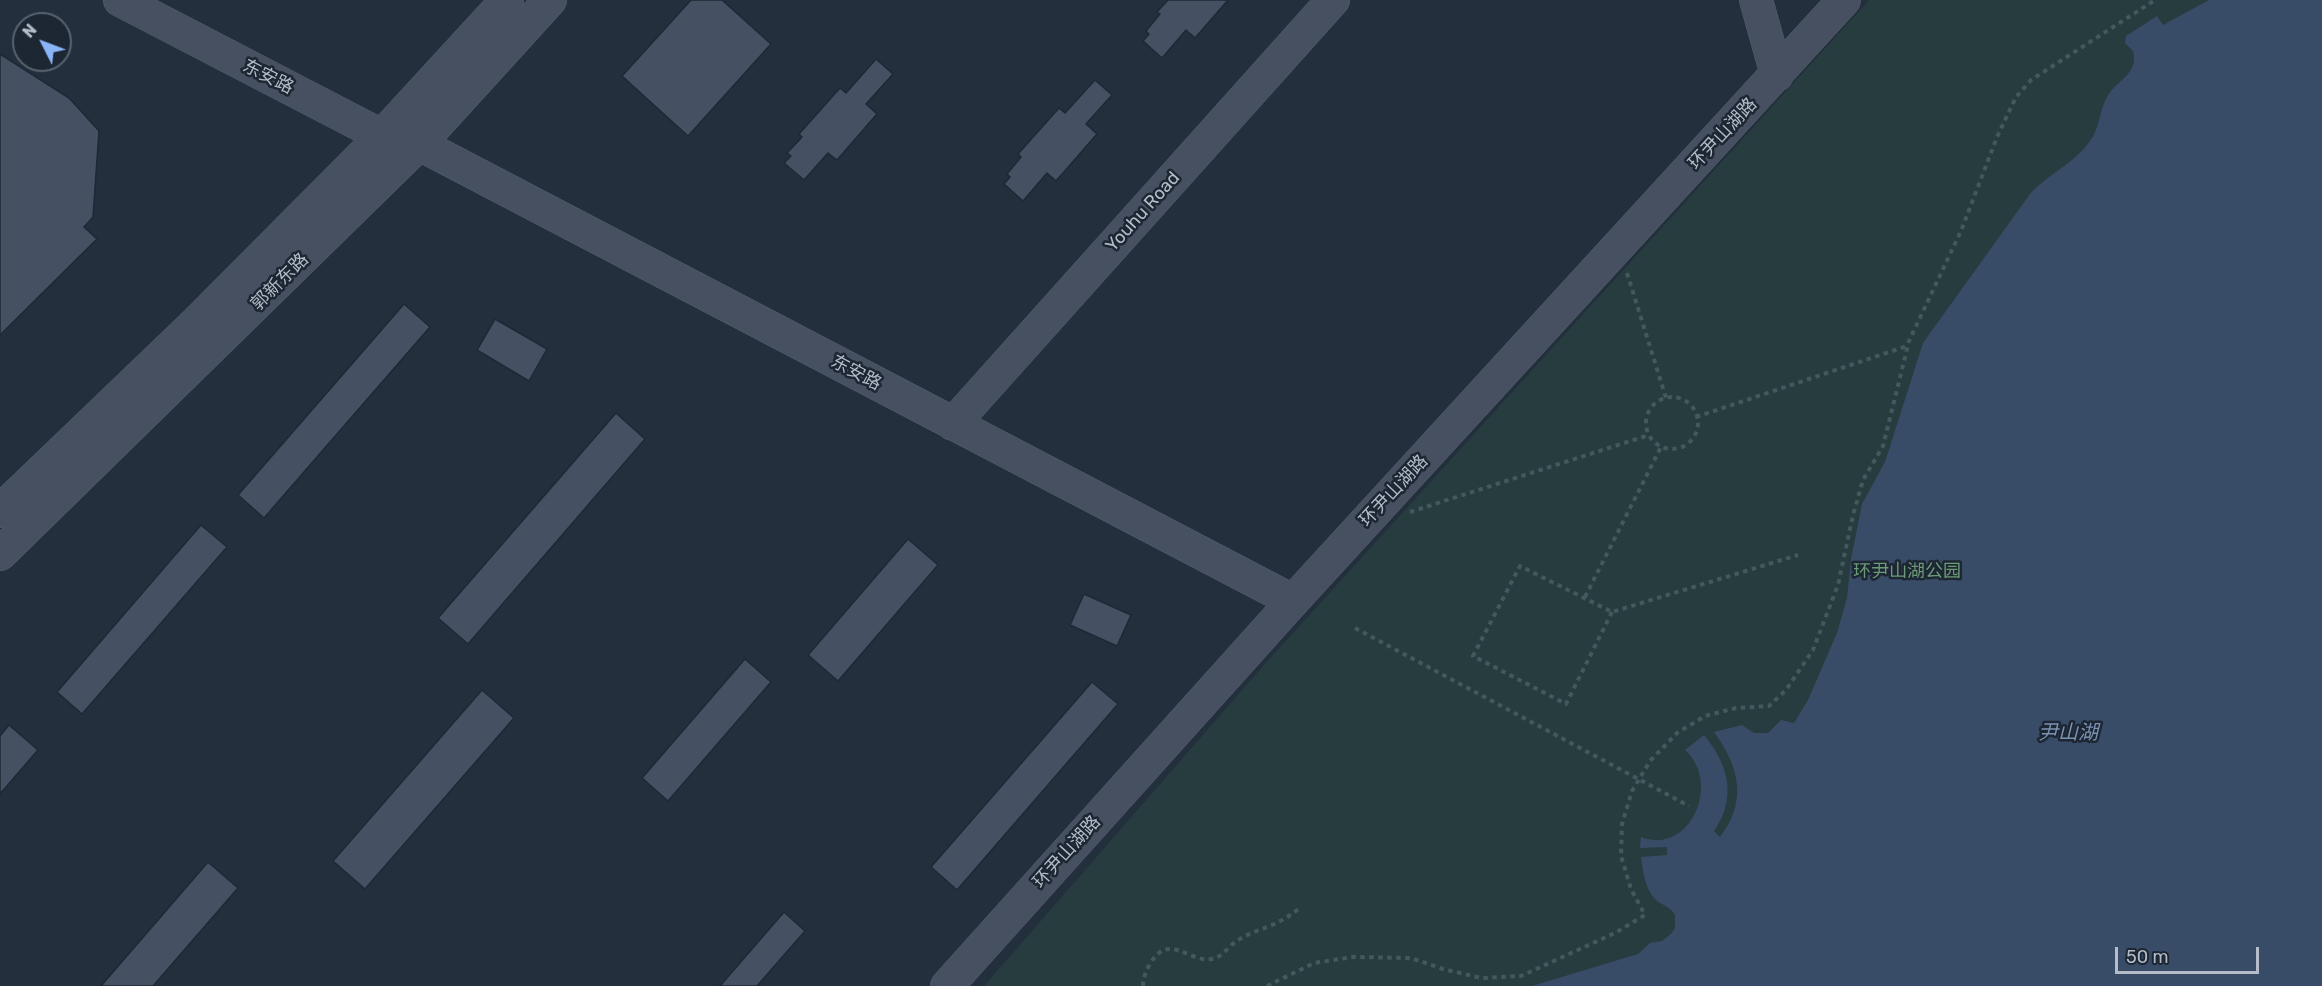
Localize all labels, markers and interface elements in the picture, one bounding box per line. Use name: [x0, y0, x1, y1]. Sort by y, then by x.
north arrow: [12, 12, 72, 72]
text: N: [19, 20, 41, 42]
street label: 东安路: [239, 55, 297, 99]
street label: 环尹山湖路: [1684, 94, 1762, 174]
street label: Youhu Road: [1101, 168, 1185, 256]
street label: 郭新东路: [247, 249, 313, 315]
street label: 东安路: [827, 351, 885, 395]
street label: 环尹山湖路: [1355, 451, 1433, 531]
park label: 环尹山湖公园: [1853, 561, 1961, 583]
water label: 尹山湖: [2038, 721, 2098, 745]
street label: 环尹山湖路: [1029, 811, 1105, 893]
scale bar: [2118, 935, 2262, 973]
text: 50 m: [2126, 946, 2169, 968]

